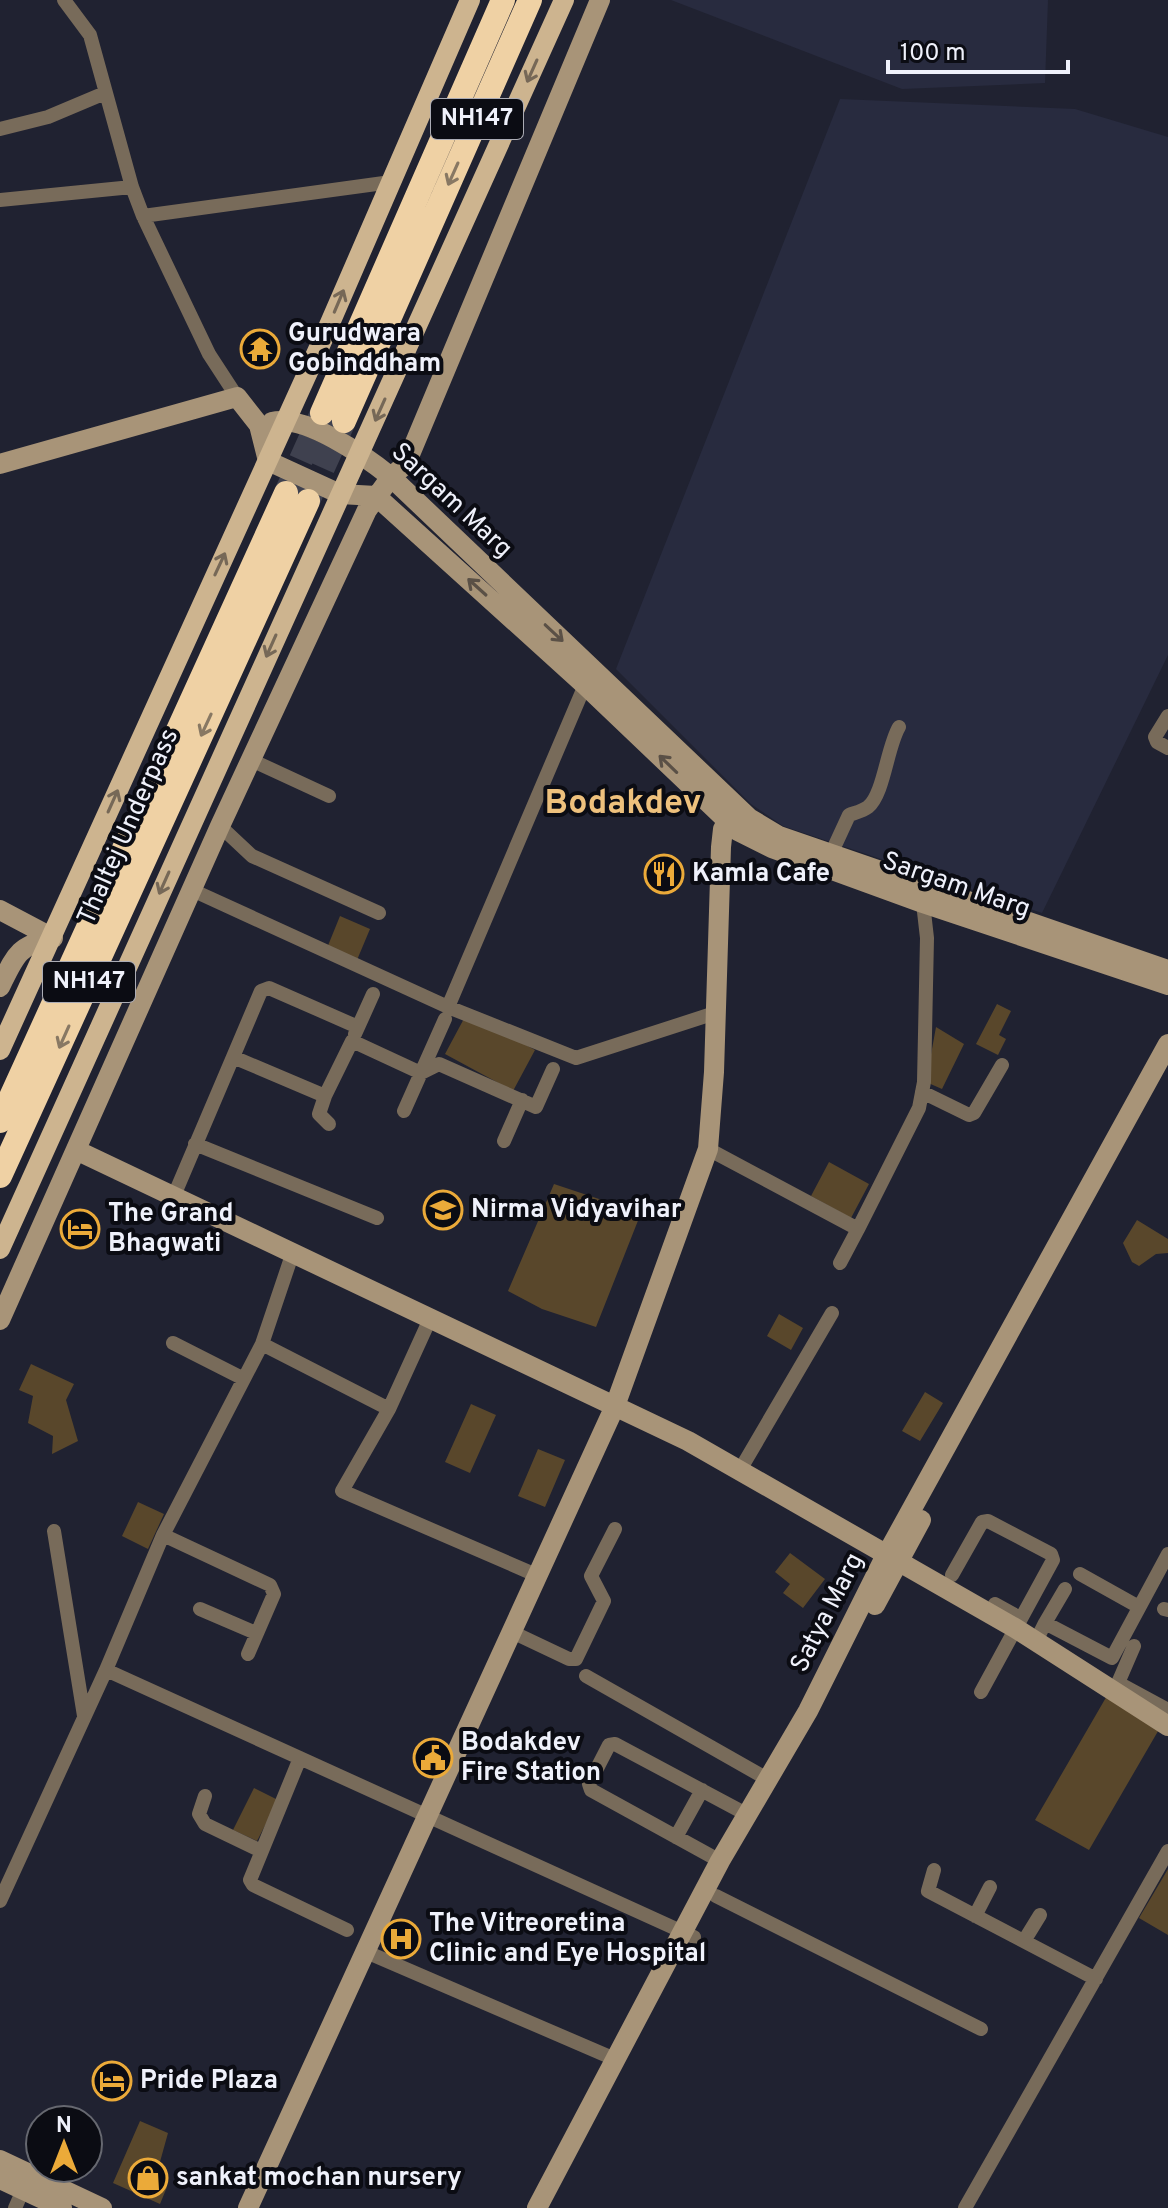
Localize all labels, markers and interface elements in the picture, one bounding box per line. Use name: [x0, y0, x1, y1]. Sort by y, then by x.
scale bar: [888, 24, 1068, 74]
text: 100 m: [900, 39, 966, 69]
one-way arrow: [524, 59, 539, 83]
road number: NH147: [431, 99, 523, 139]
one-way arrow: [444, 161, 459, 186]
one-way arrow: [333, 290, 348, 314]
place label: Gurudwara Gobinddham: [288, 318, 441, 381]
temple icon: Gurudwara Gobinddham: [239, 328, 281, 370]
one-way arrow: [371, 398, 386, 422]
street label: Sargam Marg: [383, 436, 519, 566]
one-way arrow: [213, 552, 228, 576]
one-way arrow: [468, 579, 488, 597]
one-way arrow: [544, 624, 564, 642]
one-way arrow: [263, 634, 278, 658]
one-way arrow: [198, 712, 213, 736]
street label: Thaltej Underpass: [71, 724, 187, 930]
one-way arrow: [658, 755, 678, 774]
district label: Bodakdev: [545, 783, 701, 826]
one-way arrow: [107, 789, 122, 813]
street label: Sargam Marg: [878, 845, 1034, 927]
restaurant icon: Kamla Cafe: [643, 853, 685, 895]
place label: Kamla Cafe: [692, 858, 830, 891]
one-way arrow: [155, 870, 170, 895]
road number: NH147: [43, 962, 135, 1002]
one-way arrow: [56, 1025, 71, 1049]
school or university icon: Nirma Vidyavihar: [422, 1189, 464, 1231]
place label: Nirma Vidyavihar: [471, 1194, 682, 1227]
place label: The Grand Bhagwati: [108, 1198, 234, 1261]
hotel icon: The Grand Bhagwati: [59, 1208, 101, 1250]
street label: Satya Marg: [784, 1548, 872, 1678]
place label: Bodakdev Fire Station: [461, 1727, 601, 1790]
public building icon: Bodakdev Fire Station: [412, 1737, 454, 1779]
place label: The Vitreoretina Clinic and Eye Hospital: [429, 1908, 706, 1971]
hospital icon: The Vitreoretina Clinic and Eye Hospital: [380, 1918, 422, 1960]
hotel icon: Pride Plaza: [91, 2060, 133, 2102]
place label: Pride Plaza: [140, 2065, 278, 2098]
north arrow: [24, 2104, 104, 2184]
text: N: [56, 2113, 72, 2140]
shop icon: sankat mochan nursery: [127, 2157, 169, 2199]
place label: sankat mochan nursery: [176, 2162, 462, 2195]

